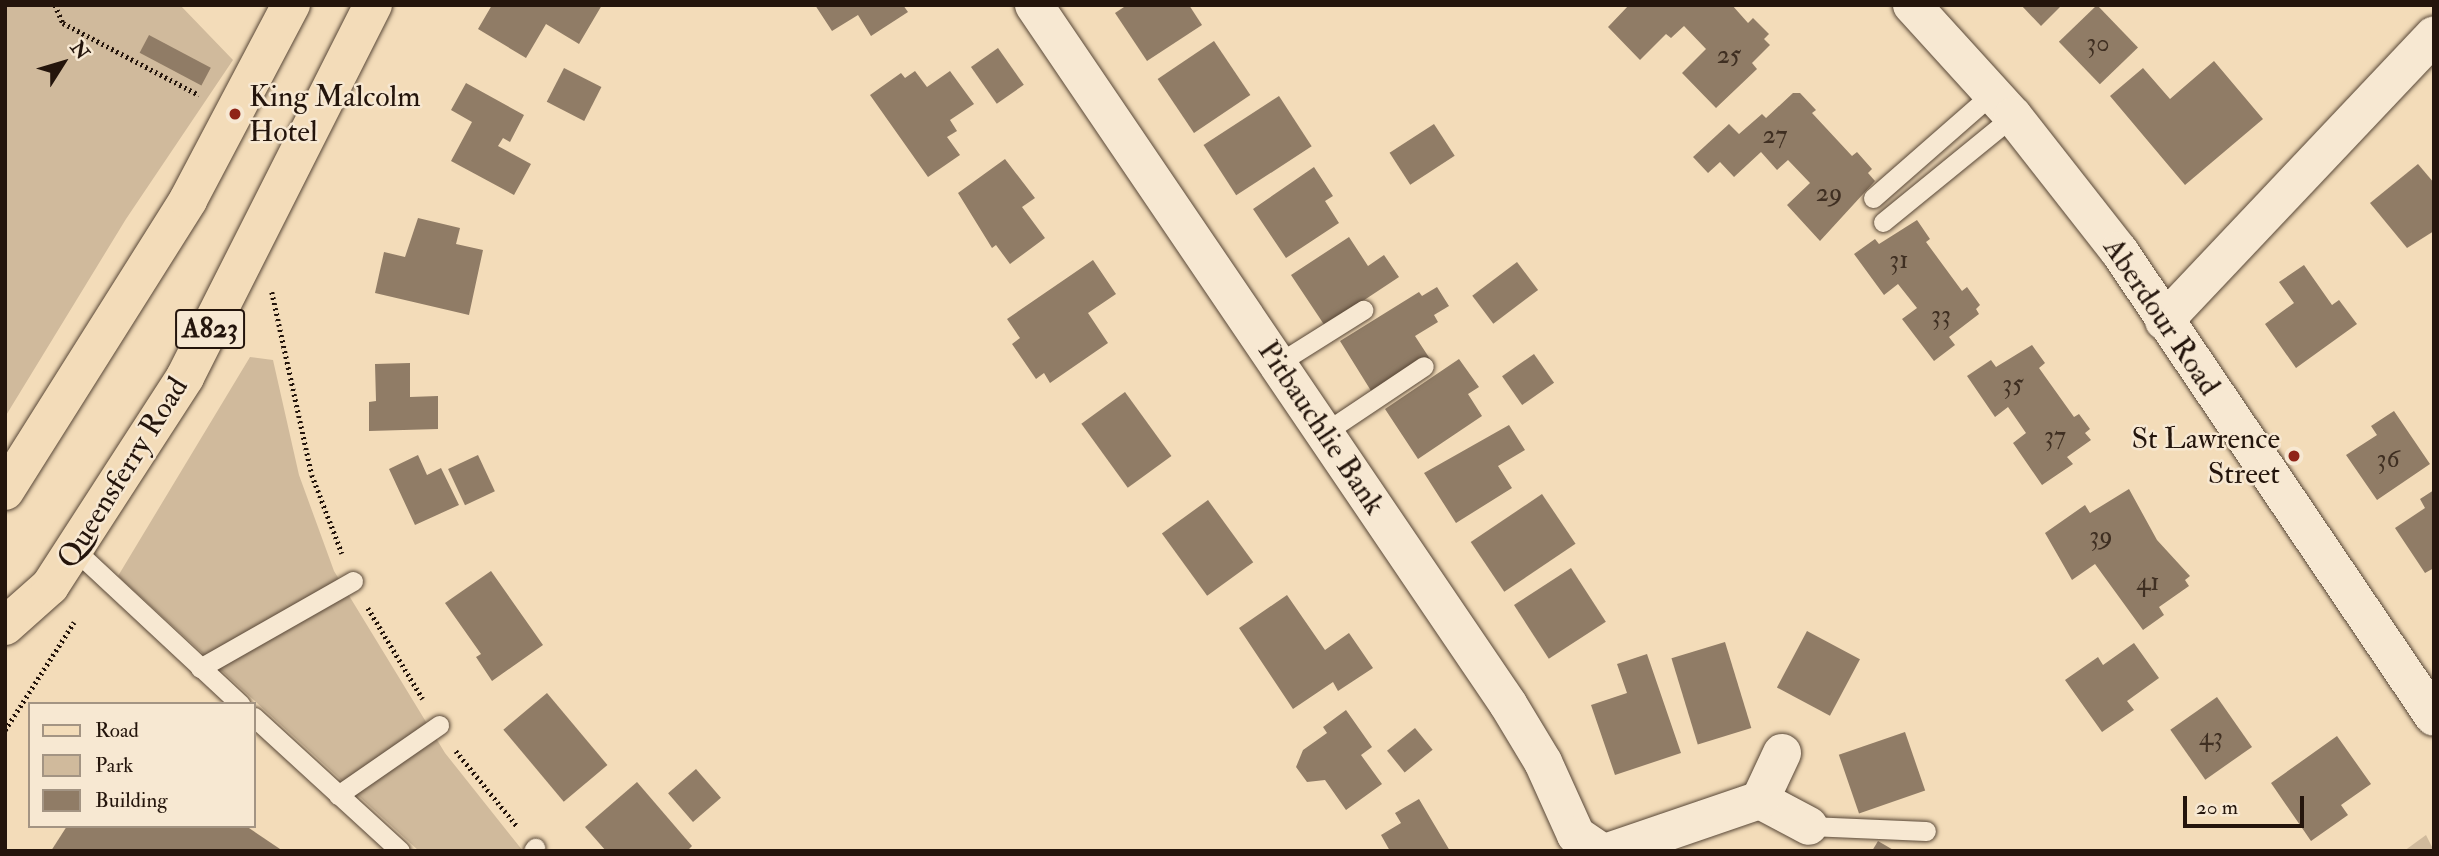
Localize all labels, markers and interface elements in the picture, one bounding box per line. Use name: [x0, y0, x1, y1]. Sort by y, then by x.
north arrow: [28, 28, 98, 98]
house number: 30: [2086, 28, 2110, 60]
text: N: [65, 36, 94, 64]
house number: 25: [1717, 40, 1741, 72]
place label: King Malcolm Hotel: [249, 79, 420, 150]
marker: King Malcolm Hotel: [227, 106, 243, 122]
house number: 27: [1762, 120, 1788, 152]
house number: 29: [1816, 178, 1842, 210]
street label: Aberdour Road: [2095, 231, 2227, 403]
house number: 31: [1889, 245, 1909, 277]
house number: 33: [1931, 300, 1951, 332]
road number: A823: [175, 304, 245, 354]
street label: Pitbauchlie Bank: [1250, 334, 1392, 522]
house number: 35: [2002, 369, 2024, 401]
street label: Queensferry Road: [50, 371, 196, 575]
house number: 37: [2044, 421, 2066, 453]
place label: St Lawrence Street: [2131, 421, 2280, 491]
house number: 36: [2376, 444, 2400, 476]
marker: St Lawrence Street: [2286, 448, 2302, 464]
house number: 39: [2089, 521, 2113, 553]
house number: 41: [2136, 567, 2160, 599]
legend: [28, 702, 256, 828]
text: Road: [95, 717, 139, 744]
house number: 43: [2199, 722, 2223, 754]
text: Park: [95, 752, 133, 779]
scale bar: [2187, 782, 2308, 826]
text: Building: [95, 787, 168, 814]
text: 20 m: [2196, 794, 2238, 821]

